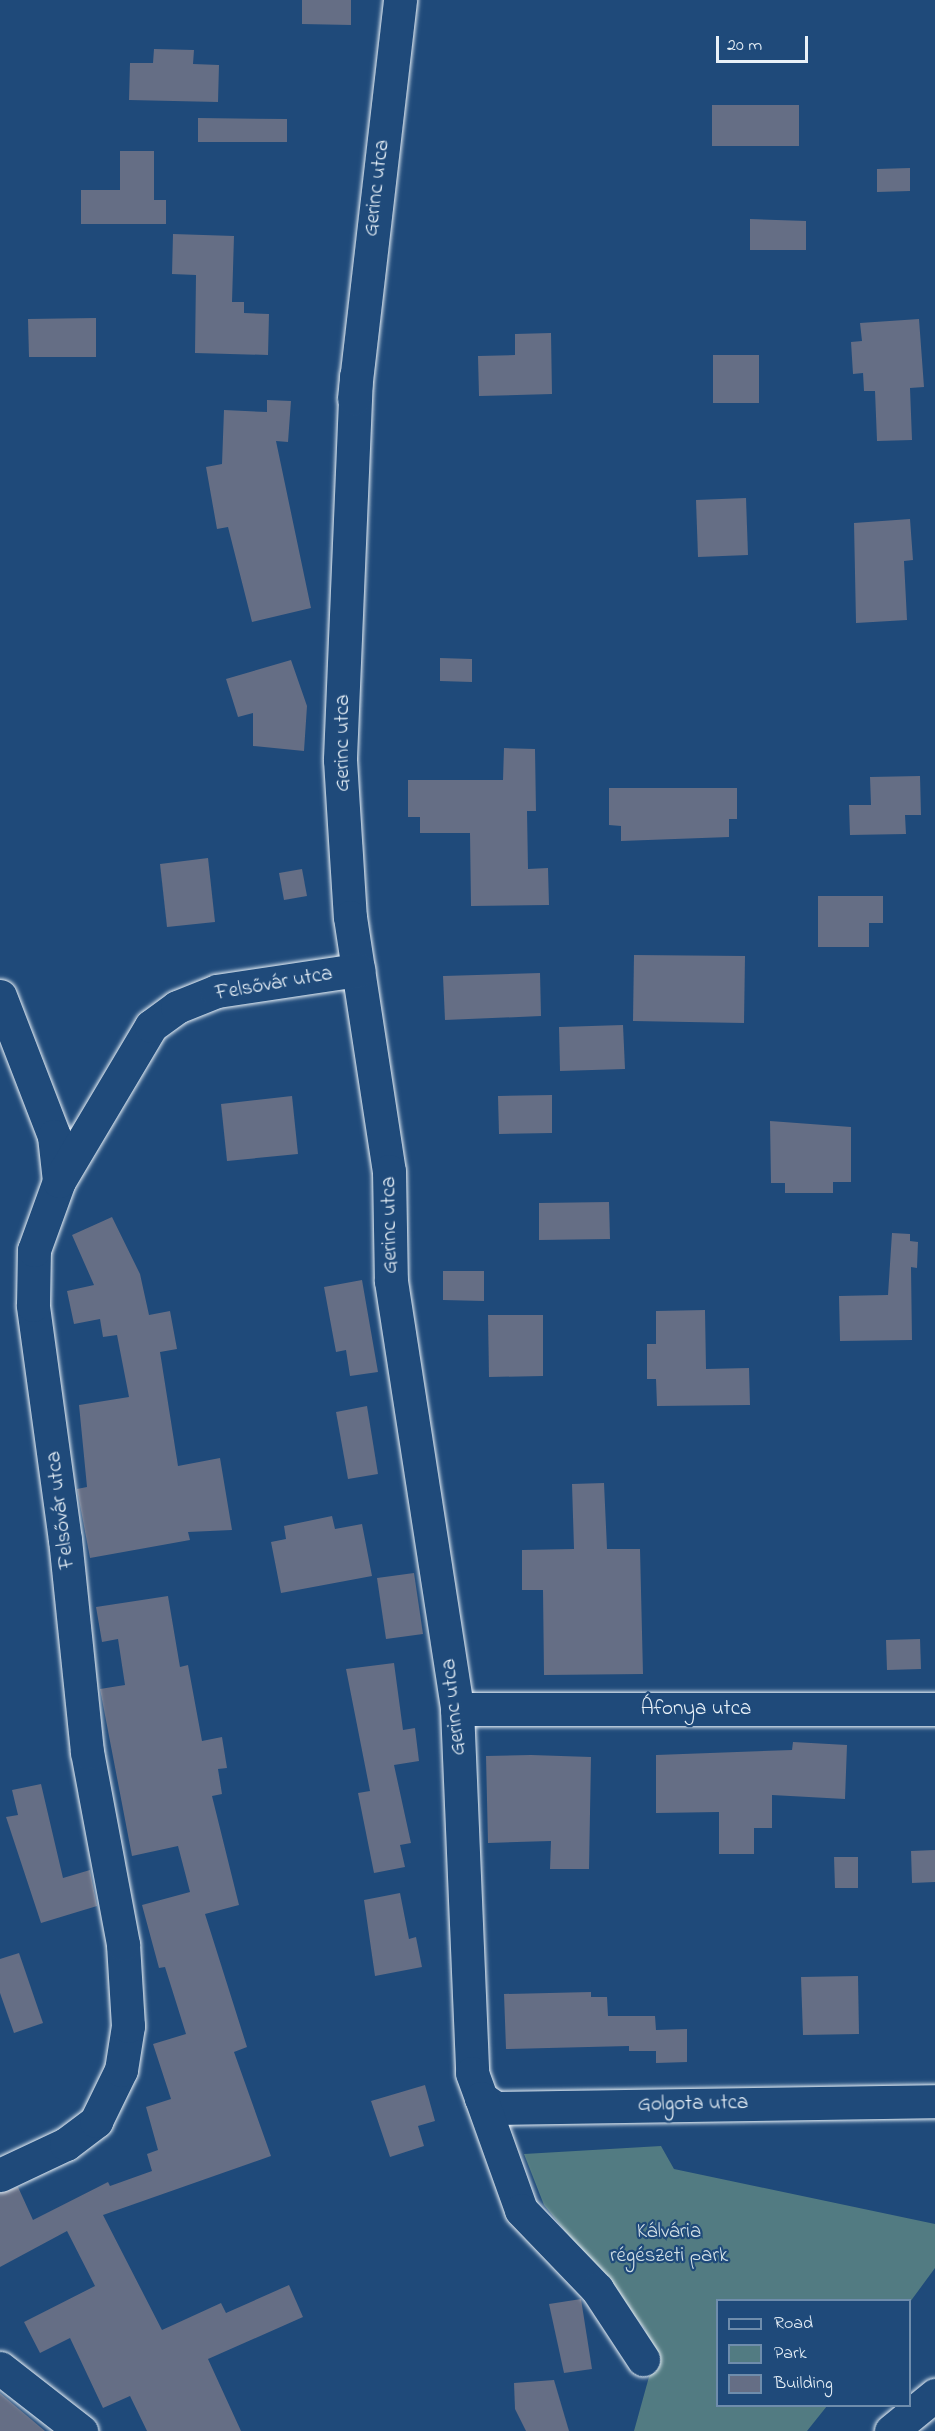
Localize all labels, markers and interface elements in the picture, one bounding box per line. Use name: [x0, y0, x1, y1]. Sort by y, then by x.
scale bar: [719, 24, 810, 62]
text: 20 m: [727, 33, 762, 59]
street label: Gerinc utca: [359, 138, 395, 238]
street label: Gerinc utca: [330, 694, 356, 792]
street label: Felsővár utca: [214, 961, 334, 1007]
street label: Gerinc utca: [377, 1176, 403, 1274]
street label: Felsővár utca: [41, 1450, 81, 1570]
street label: Gerinc utca: [436, 1657, 472, 1757]
street label: Áfonya utca: [641, 1696, 751, 1722]
street label: Golgota utca: [637, 2090, 749, 2118]
park label: Kálvária régészeti park: [610, 2219, 728, 2269]
legend: [716, 2299, 911, 2407]
text: Road: [774, 2311, 813, 2337]
text: Park: [774, 2341, 807, 2367]
text: Building: [774, 2371, 833, 2397]

